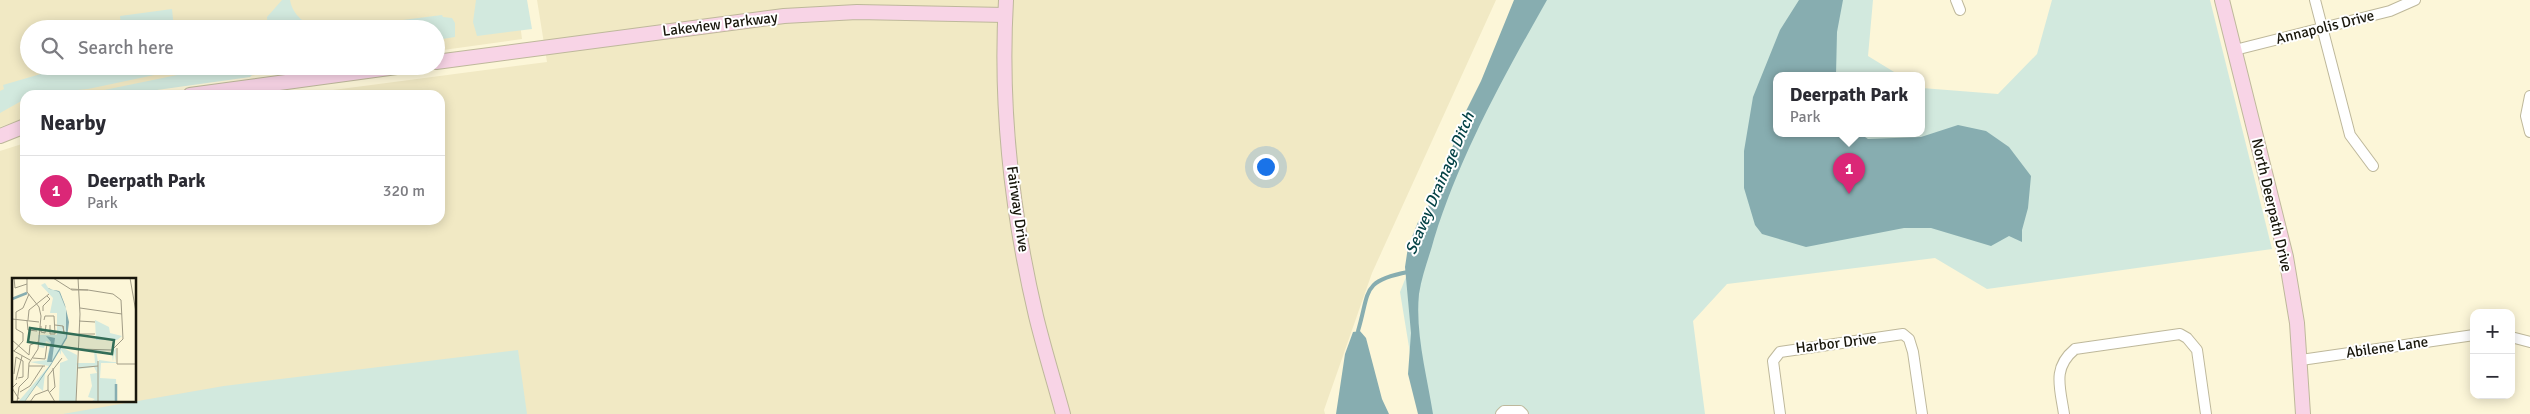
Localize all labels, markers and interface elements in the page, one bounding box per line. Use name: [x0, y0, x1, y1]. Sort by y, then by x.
street label: Annapolis Drive: [2274, 6, 2376, 48]
street label: Lakeview Parkway: [661, 8, 779, 40]
search box: [20, 20, 445, 75]
icon: search: [38, 34, 66, 62]
text: Search here: [78, 36, 174, 60]
popup: [1773, 72, 1925, 137]
text: Deerpath Park: [1790, 83, 1908, 107]
text: Park: [1790, 107, 1820, 127]
water label: Seavey Drainage Ditch: [1401, 108, 1479, 257]
text: Nearby: [40, 110, 106, 136]
street label: North Deerpath Drive: [2248, 136, 2296, 274]
pin: 1: [1833, 153, 1865, 194]
your location: [1253, 154, 1279, 180]
street label: Fairway Drive: [1003, 165, 1033, 253]
text: Deerpath Park: [87, 169, 206, 193]
text: 1: [52, 181, 60, 201]
text: 320 m: [383, 181, 425, 201]
text: Park: [87, 193, 118, 213]
inset map: [12, 278, 136, 402]
map controls: [2470, 309, 2515, 399]
button: +: [2470, 309, 2515, 354]
street label: Harbor Drive: [1795, 329, 1877, 357]
street label: Abilene Lane: [2345, 332, 2429, 362]
button: −: [2470, 354, 2515, 399]

